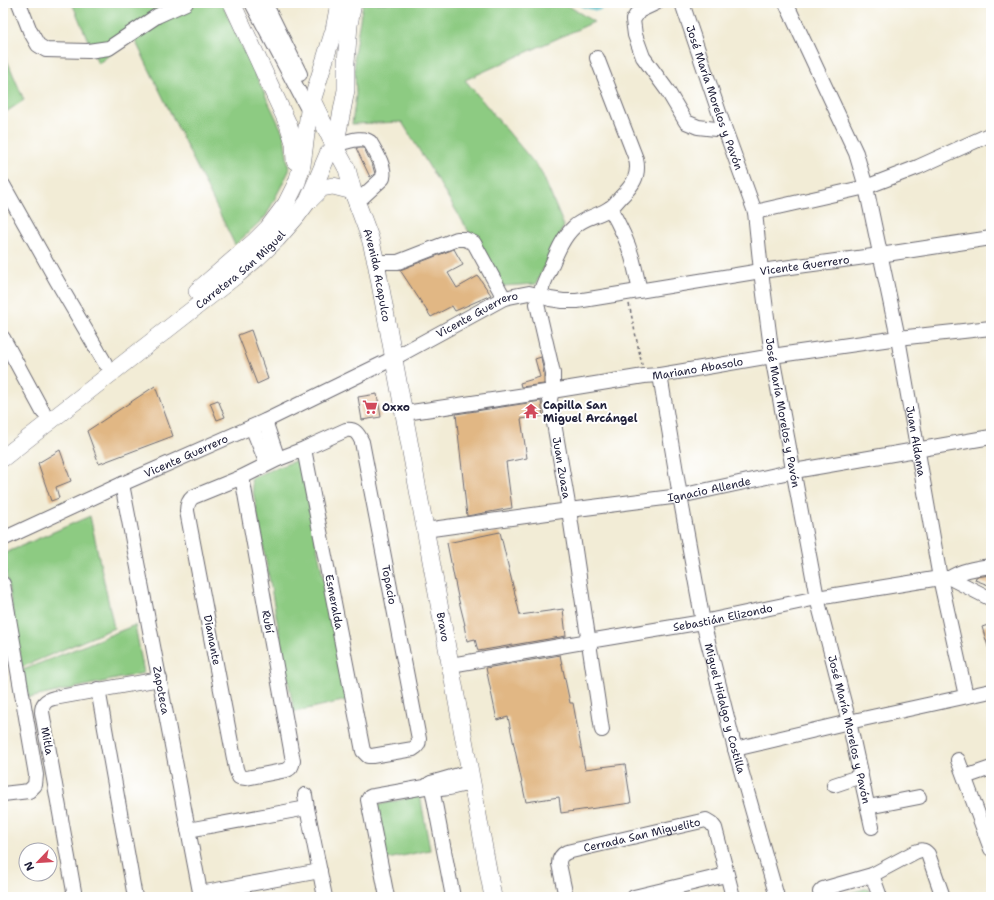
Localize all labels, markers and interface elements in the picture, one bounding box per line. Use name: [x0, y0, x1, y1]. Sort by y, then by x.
street label: José María Morelos y Pavón: [683, 23, 747, 172]
street label: Avenida Acapulco: [360, 226, 394, 323]
street label: Carretera San Miguel: [192, 227, 289, 312]
street label: Vicente Guerrero: [759, 252, 851, 279]
street label: Vicente Guerrero: [433, 288, 520, 341]
street label: José María Morelos y Pavón: [762, 337, 804, 489]
street label: Mariano Abasolo: [652, 353, 745, 383]
supermarket icon: Oxxo: [361, 398, 379, 416]
place label: Capilla San Miguel Arcángel: [543, 398, 638, 426]
place label: Oxxo: [382, 400, 410, 415]
temple icon: Capilla San Miguel Arcángel: [522, 402, 540, 420]
street label: Juan Aldama: [903, 405, 930, 478]
street label: Vicente Guerrero: [142, 431, 231, 481]
street label: Juan Zuaza: [549, 436, 574, 500]
street label: Ignacio Allende: [666, 473, 752, 505]
street label: Topacio: [378, 564, 401, 606]
street label: Esmeralda: [321, 573, 347, 631]
street label: Sebastián Elizondo: [672, 600, 774, 634]
street label: Rubí: [259, 609, 277, 634]
street label: Bravo: [433, 611, 453, 643]
street label: Diamante: [200, 614, 224, 666]
street label: Miguel Hidalgo y Costilla: [701, 642, 749, 776]
street label: José María Morelos y Pavón: [825, 654, 874, 805]
street label: Zapoteca: [149, 665, 173, 716]
street label: Mitla: [37, 726, 57, 756]
street label: Cerrada San Miguelito: [582, 814, 702, 855]
north arrow: [18, 842, 58, 882]
text: N: [21, 859, 38, 873]

